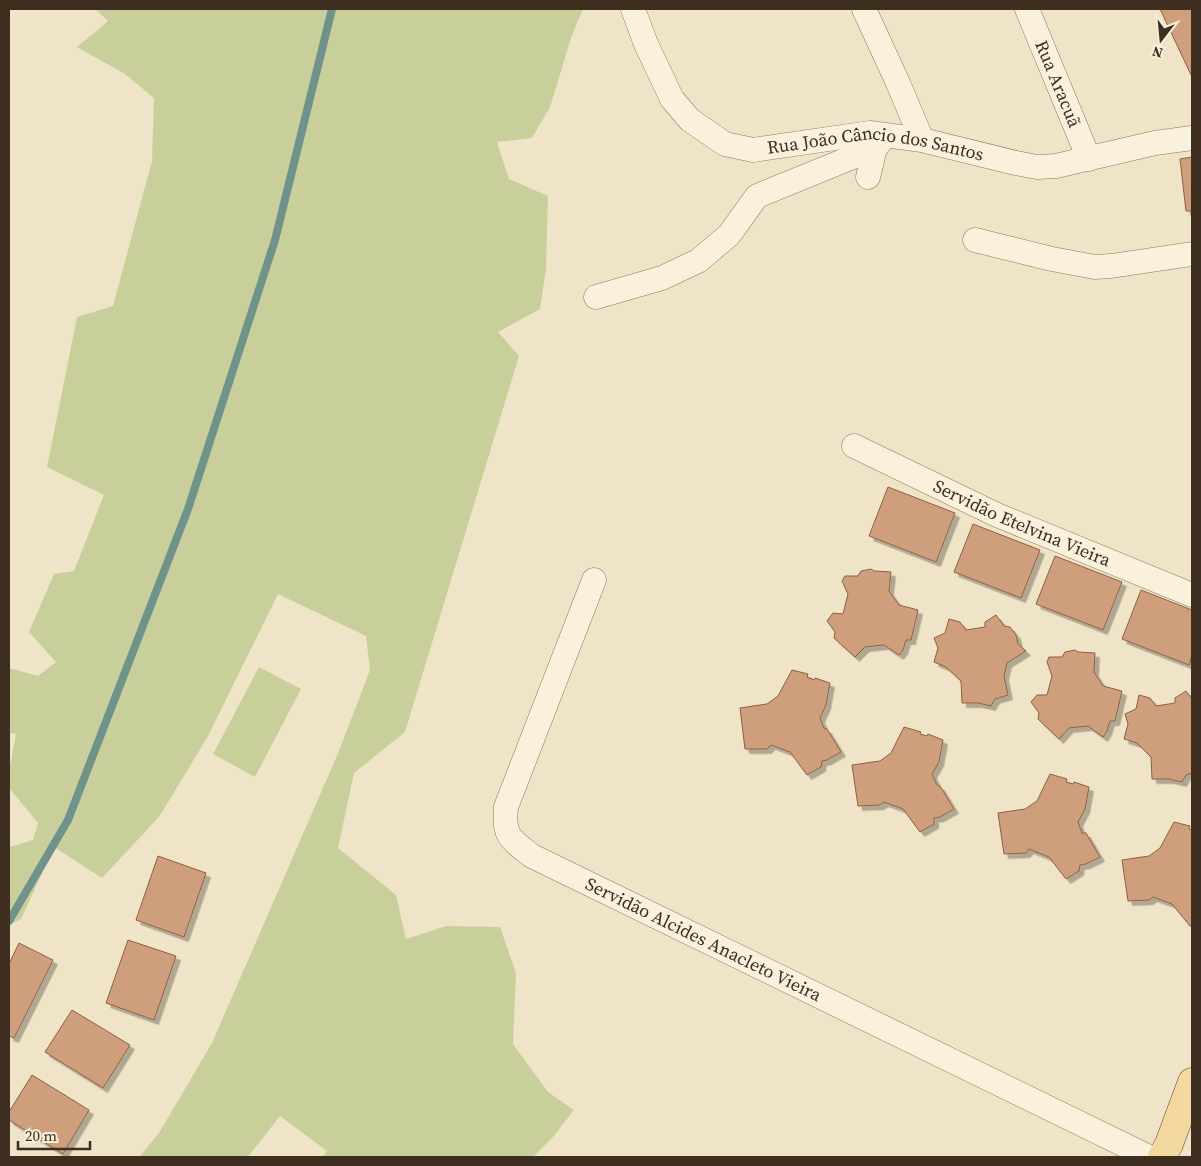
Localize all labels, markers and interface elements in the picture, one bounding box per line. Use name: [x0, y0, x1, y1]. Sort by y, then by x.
north arrow: [1136, 15, 1186, 65]
street label: Rua Aracuã: [1029, 36, 1088, 132]
text: N: [1150, 41, 1165, 64]
street label: Rua João Câncio dos Santos: [765, 120, 987, 167]
street label: Servidão Etelvina Vieira: [929, 473, 1115, 573]
street label: Servidão Alcides Anacleto Vieira: [581, 871, 826, 1008]
scale bar: [18, 1118, 90, 1150]
text: 20 m: [25, 1125, 57, 1146]

